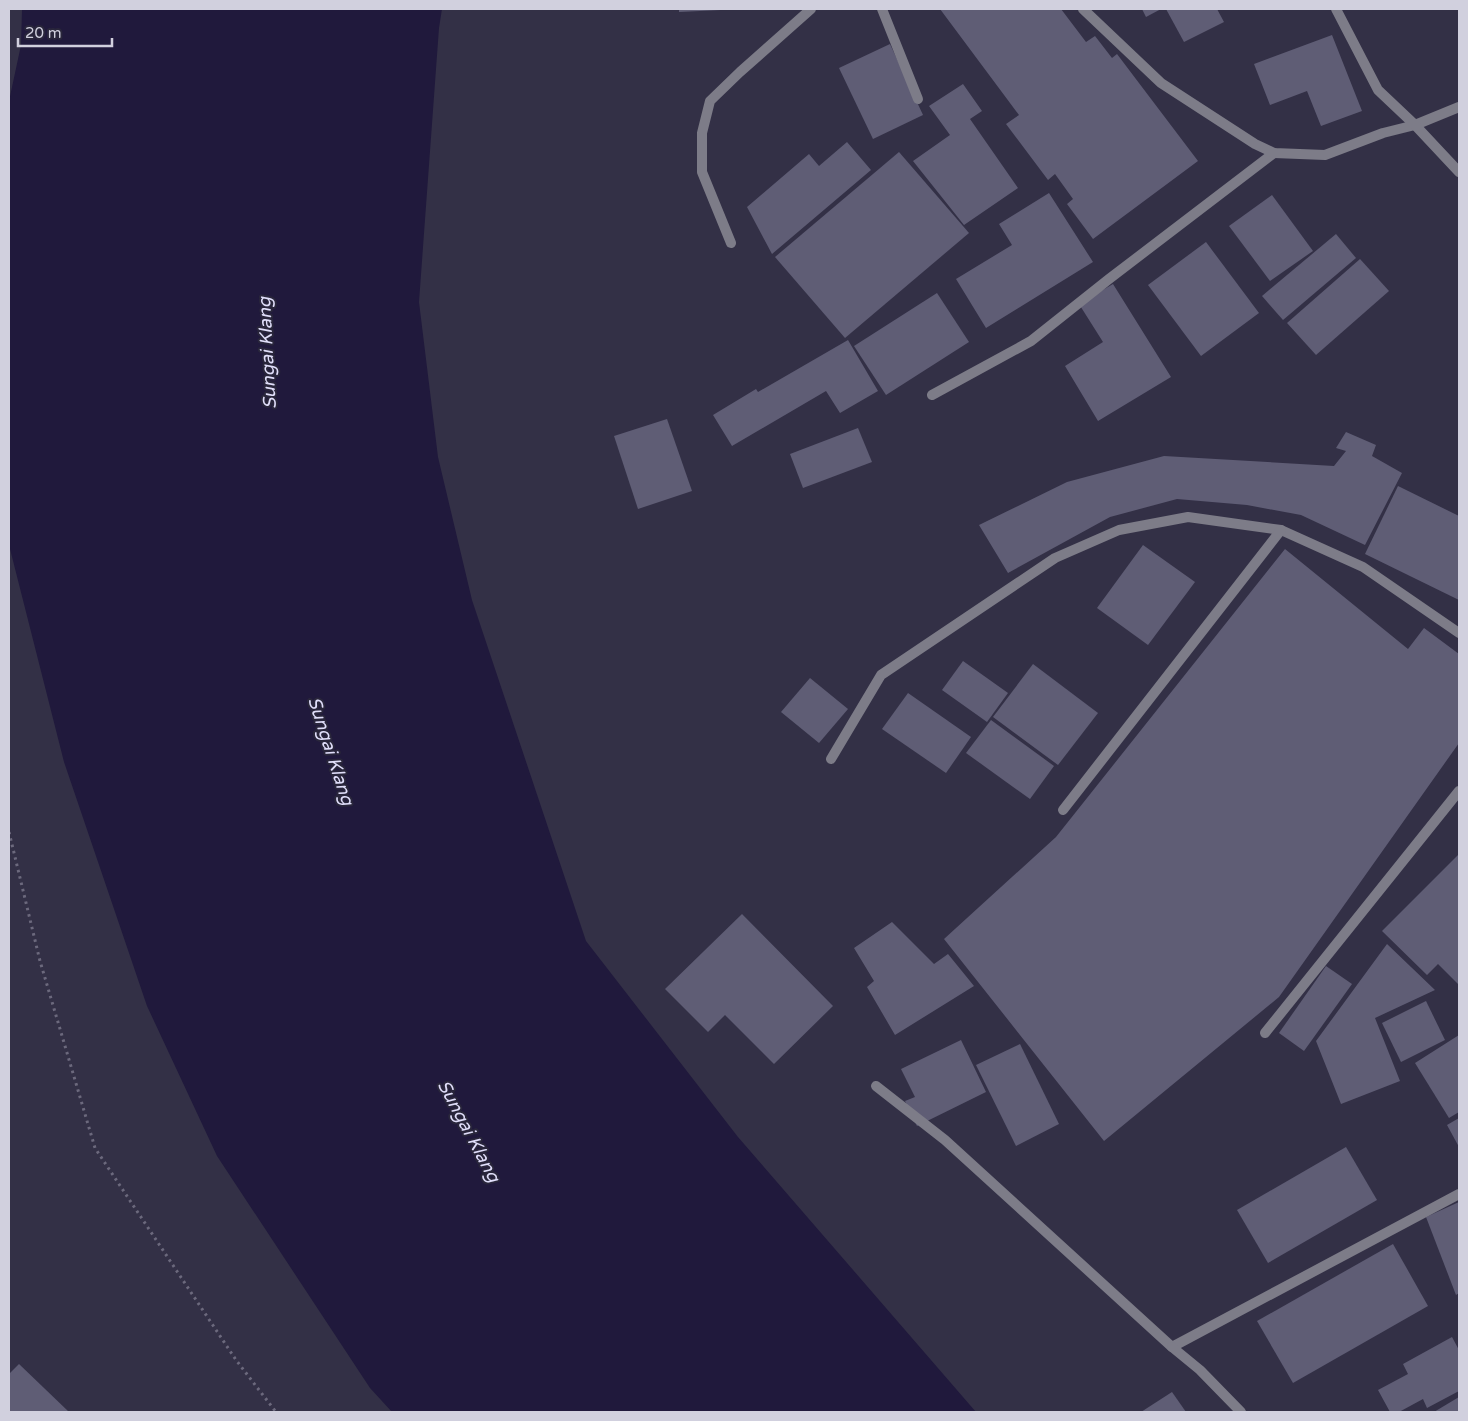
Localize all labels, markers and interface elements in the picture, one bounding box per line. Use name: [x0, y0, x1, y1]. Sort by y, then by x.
scale bar: [18, 15, 111, 47]
text: 20 m: [25, 24, 62, 42]
water label: Sungai Klang: [253, 295, 281, 410]
water label: Sungai Klang: [303, 694, 359, 809]
water label: Sungai Klang: [433, 1076, 506, 1187]

